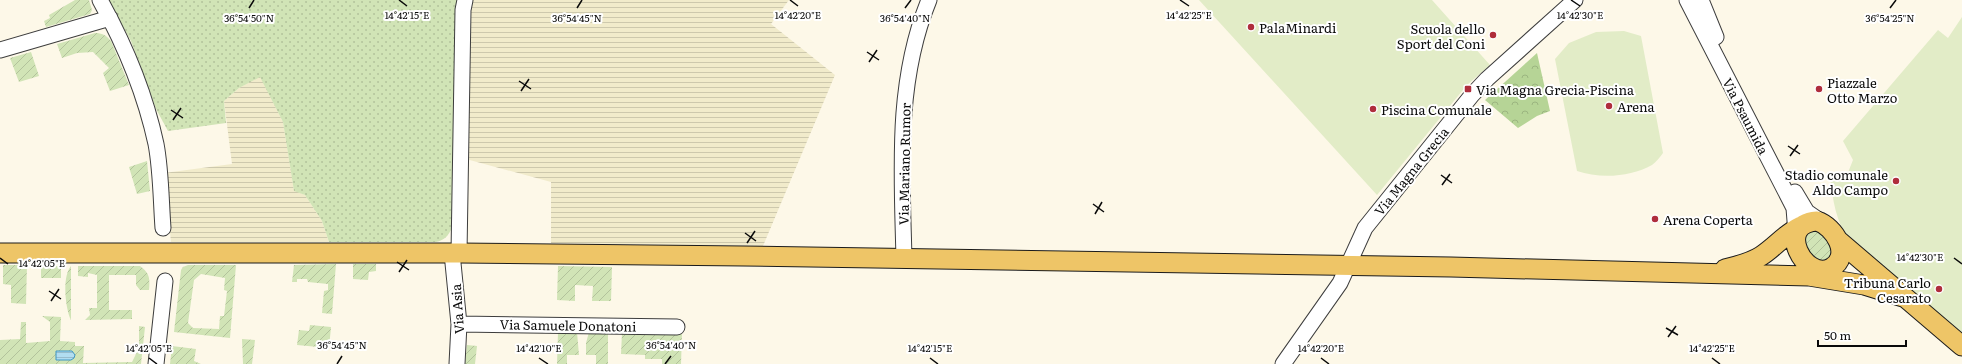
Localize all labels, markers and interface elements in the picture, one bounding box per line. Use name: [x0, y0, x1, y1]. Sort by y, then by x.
text: 14°42'15"E: [385, 7, 429, 22]
text: 14°42'20"E: [775, 7, 821, 22]
text: 14°42'25"E: [1166, 7, 1212, 22]
text: 14°42'30"E: [1557, 7, 1603, 22]
text: 36°54'50"N: [224, 10, 274, 25]
text: 36°54'45"N: [552, 10, 602, 25]
text: 36°54'40"N: [880, 10, 930, 25]
text: 36°54'25"N: [1865, 10, 1915, 25]
place label: PalaMinardi: [1259, 18, 1337, 37]
place label: Scuola dello Sport del Coni: [1397, 19, 1486, 53]
marker: PalaMinardi: [1246, 22, 1256, 32]
marker: Scuola dello Sport del Coni: [1488, 30, 1498, 40]
place label: Piazzale Otto Marzo: [1827, 73, 1898, 107]
street label: Via Psaumida: [1718, 74, 1774, 158]
place label: Via Magna Grecia-Piscina: [1476, 80, 1634, 99]
marker: Via Magna Grecia-Piscina: [1463, 84, 1473, 94]
marker: Piazzale Otto Marzo: [1814, 84, 1824, 94]
place label: Arena: [1617, 97, 1655, 116]
place label: Piscina Comunale: [1381, 100, 1492, 119]
marker: Arena: [1604, 101, 1614, 111]
street label: Via Mariano Rumor: [893, 102, 915, 225]
marker: Piscina Comunale: [1368, 104, 1378, 114]
street label: Via Magna Grecia: [1369, 123, 1453, 219]
place label: Stadio comunale Aldo Campo: [1785, 165, 1888, 199]
marker: Stadio comunale Aldo Campo: [1891, 176, 1901, 186]
place label: Arena Coperta: [1663, 210, 1753, 229]
marker: Arena Coperta: [1650, 214, 1660, 224]
text: 14°42'30"E: [1897, 249, 1943, 264]
text: 14°42'05"E: [19, 255, 65, 270]
place label: Tribuna Carlo Cesarato: [1844, 273, 1931, 307]
street label: Via Asia: [446, 283, 468, 335]
marker: Tribuna Carlo Cesarato: [1934, 284, 1944, 294]
street label: Via Samuele Donatoni: [499, 314, 637, 336]
scale bar: [1818, 322, 1906, 348]
text: 50 m: [1824, 326, 1851, 344]
text: 36°54'45"N: [317, 337, 367, 352]
text: 36°54'40"N: [646, 337, 696, 352]
text: 14°42'05"E: [126, 340, 172, 355]
text: 14°42'10"E: [516, 340, 562, 355]
text: 14°42'15"E: [908, 340, 952, 355]
text: 14°42'20"E: [1298, 340, 1344, 355]
text: 14°42'25"E: [1689, 340, 1735, 355]

